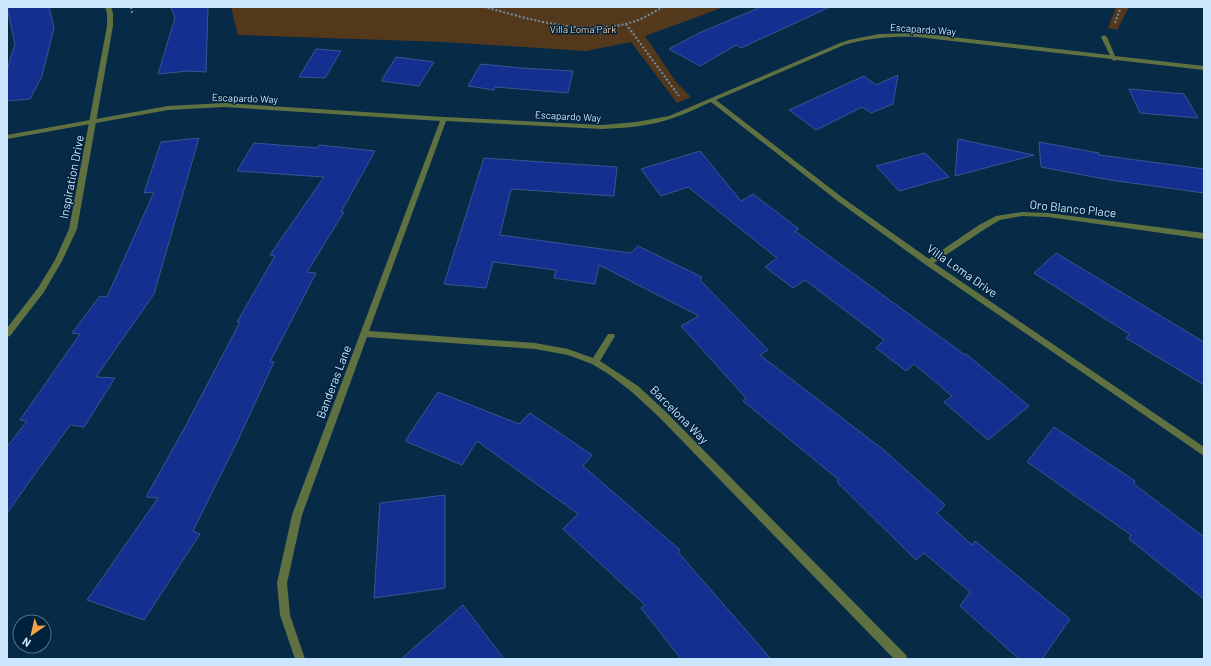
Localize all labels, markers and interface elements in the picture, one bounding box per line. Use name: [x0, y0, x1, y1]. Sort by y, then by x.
street label: Escapardo Way: [890, 21, 957, 37]
park label: Villa Loma Park: [550, 23, 616, 35]
street label: Escapardo Way: [212, 91, 279, 105]
street label: Escapardo Way: [535, 108, 602, 124]
street label: Inspiration Drive: [56, 134, 86, 220]
street label: Oro Blanco Place: [1029, 196, 1117, 220]
street label: Villa Loma Drive: [925, 241, 1000, 300]
street label: Banderas Lane: [313, 343, 353, 420]
street label: Barcelona Way: [648, 382, 712, 447]
north arrow: [12, 614, 52, 654]
text: N: [19, 635, 33, 650]

